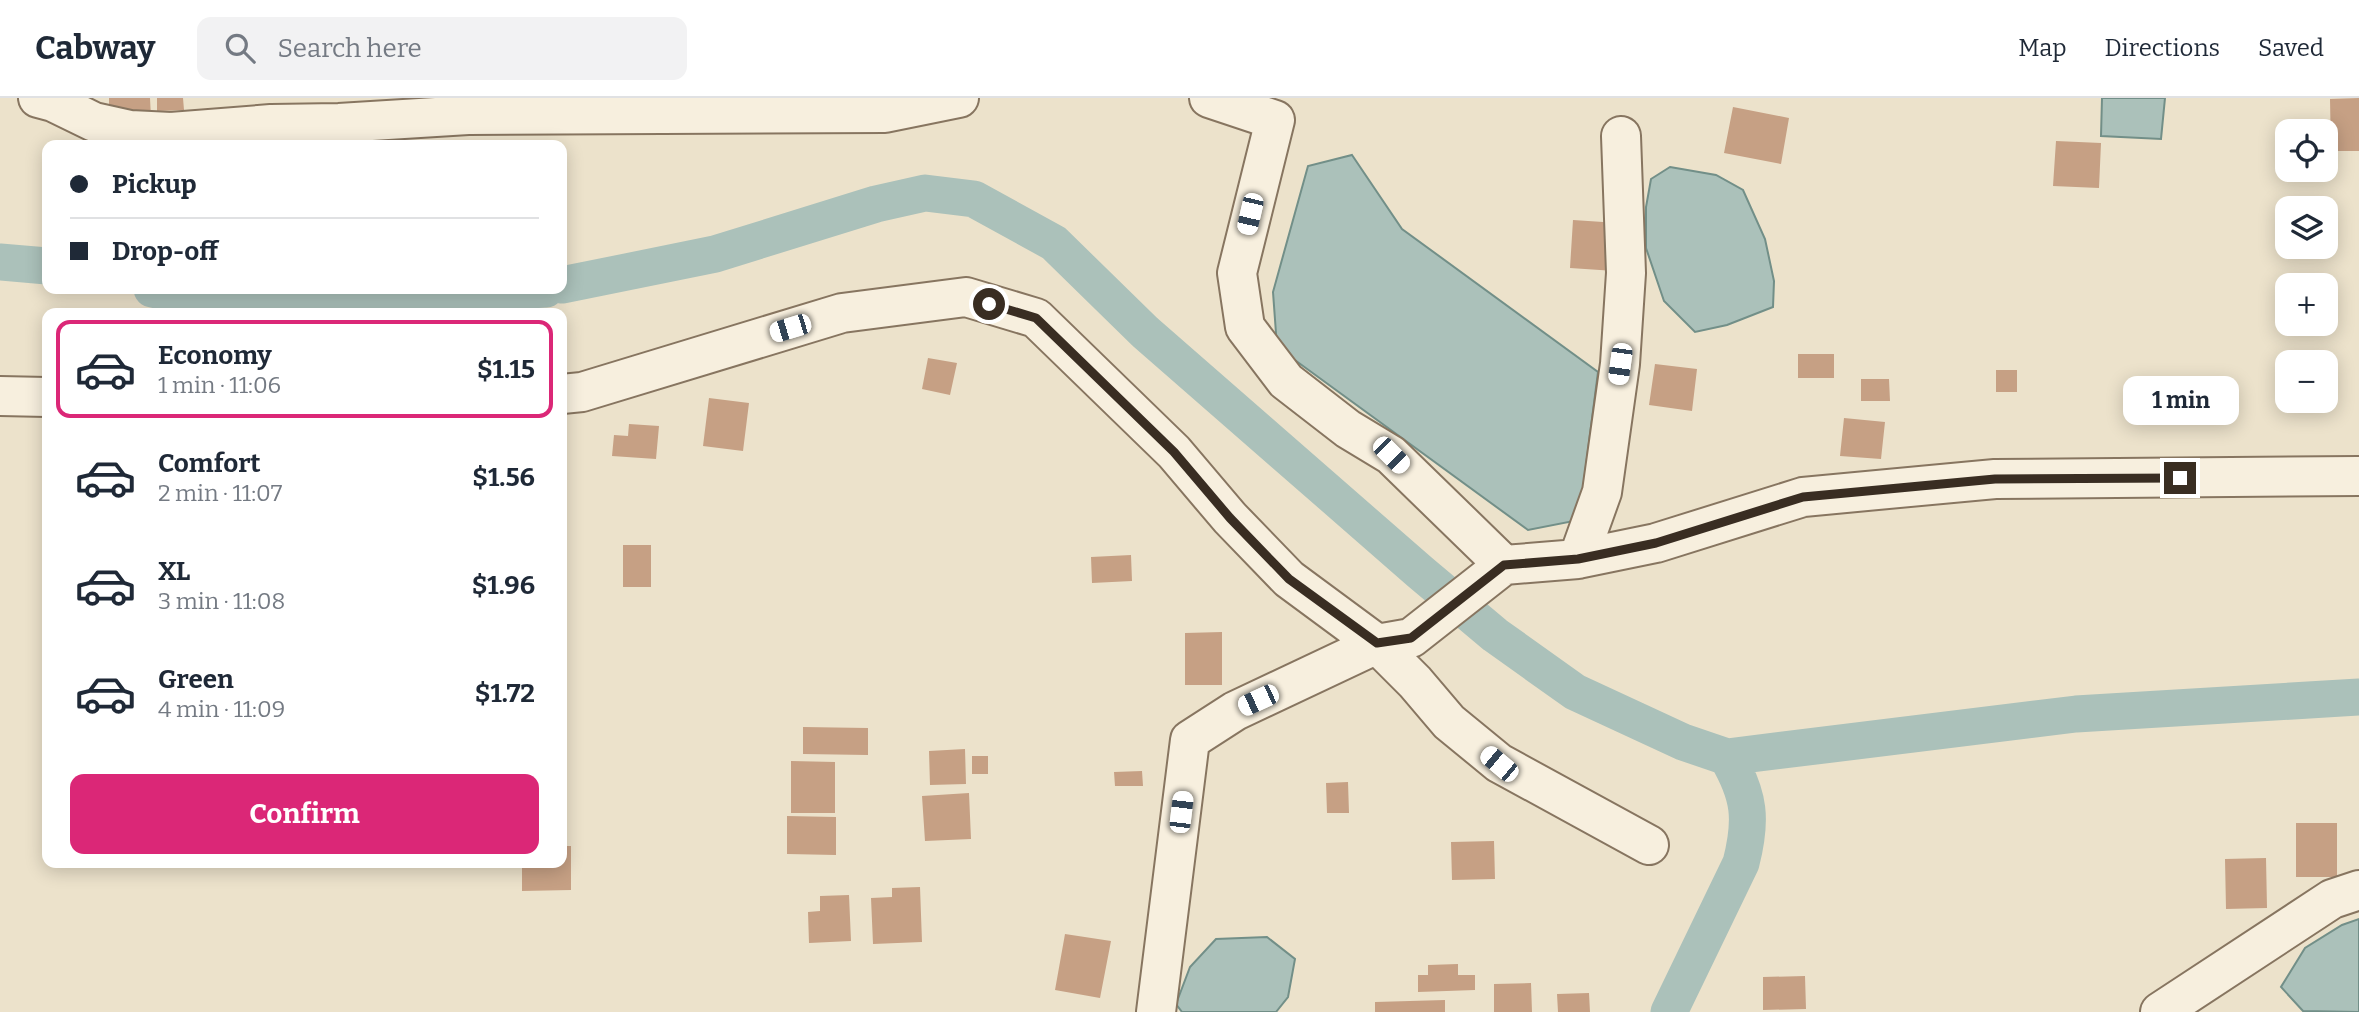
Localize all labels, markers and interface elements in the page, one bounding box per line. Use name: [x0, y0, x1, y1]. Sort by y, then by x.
search box: [197, 17, 687, 80]
text: Cabway: [35, 28, 155, 68]
icon: search: [221, 29, 259, 67]
text: Search here: [277, 33, 422, 64]
text: Map: [2018, 34, 2067, 62]
text: Directions: [2105, 34, 2220, 62]
text: Saved: [2258, 34, 2324, 62]
map controls: [2275, 119, 2338, 413]
button: locate: [2275, 119, 2338, 182]
text: Pickup: [112, 169, 197, 200]
car: [1236, 191, 1265, 237]
button: layers: [2275, 196, 2338, 259]
text: Drop-off: [112, 236, 218, 267]
button: +: [2275, 273, 2338, 336]
route start: [973, 288, 1005, 320]
car: [767, 312, 814, 344]
icon: car: [74, 338, 137, 401]
text: Economy: [158, 340, 272, 371]
car: [1607, 342, 1634, 386]
button: −: [2275, 350, 2338, 413]
text: $1.15: [477, 354, 535, 385]
text: 1 min · 11:06: [158, 371, 281, 399]
callout: 1 min: [2122, 376, 2238, 426]
text: 1 min: [2152, 386, 2210, 414]
car: [1369, 433, 1414, 477]
icon: car: [74, 446, 137, 509]
text: Comfort: [158, 448, 261, 479]
text: $1.56: [472, 462, 535, 493]
route end: [2164, 462, 2196, 494]
text: 2 min · 11:07: [158, 479, 282, 507]
icon: car: [74, 554, 137, 617]
text: XL: [158, 556, 190, 587]
text: $1.96: [472, 570, 535, 601]
text: 3 min · 11:08: [158, 587, 285, 615]
icon: car: [74, 662, 137, 725]
text: Green: [158, 664, 234, 695]
text: $1.72: [475, 678, 535, 709]
car: [1235, 682, 1282, 718]
text: 4 min · 11:09: [158, 695, 285, 723]
car: [1477, 742, 1522, 786]
button: Confirm: [70, 774, 539, 854]
car: [1169, 790, 1194, 834]

